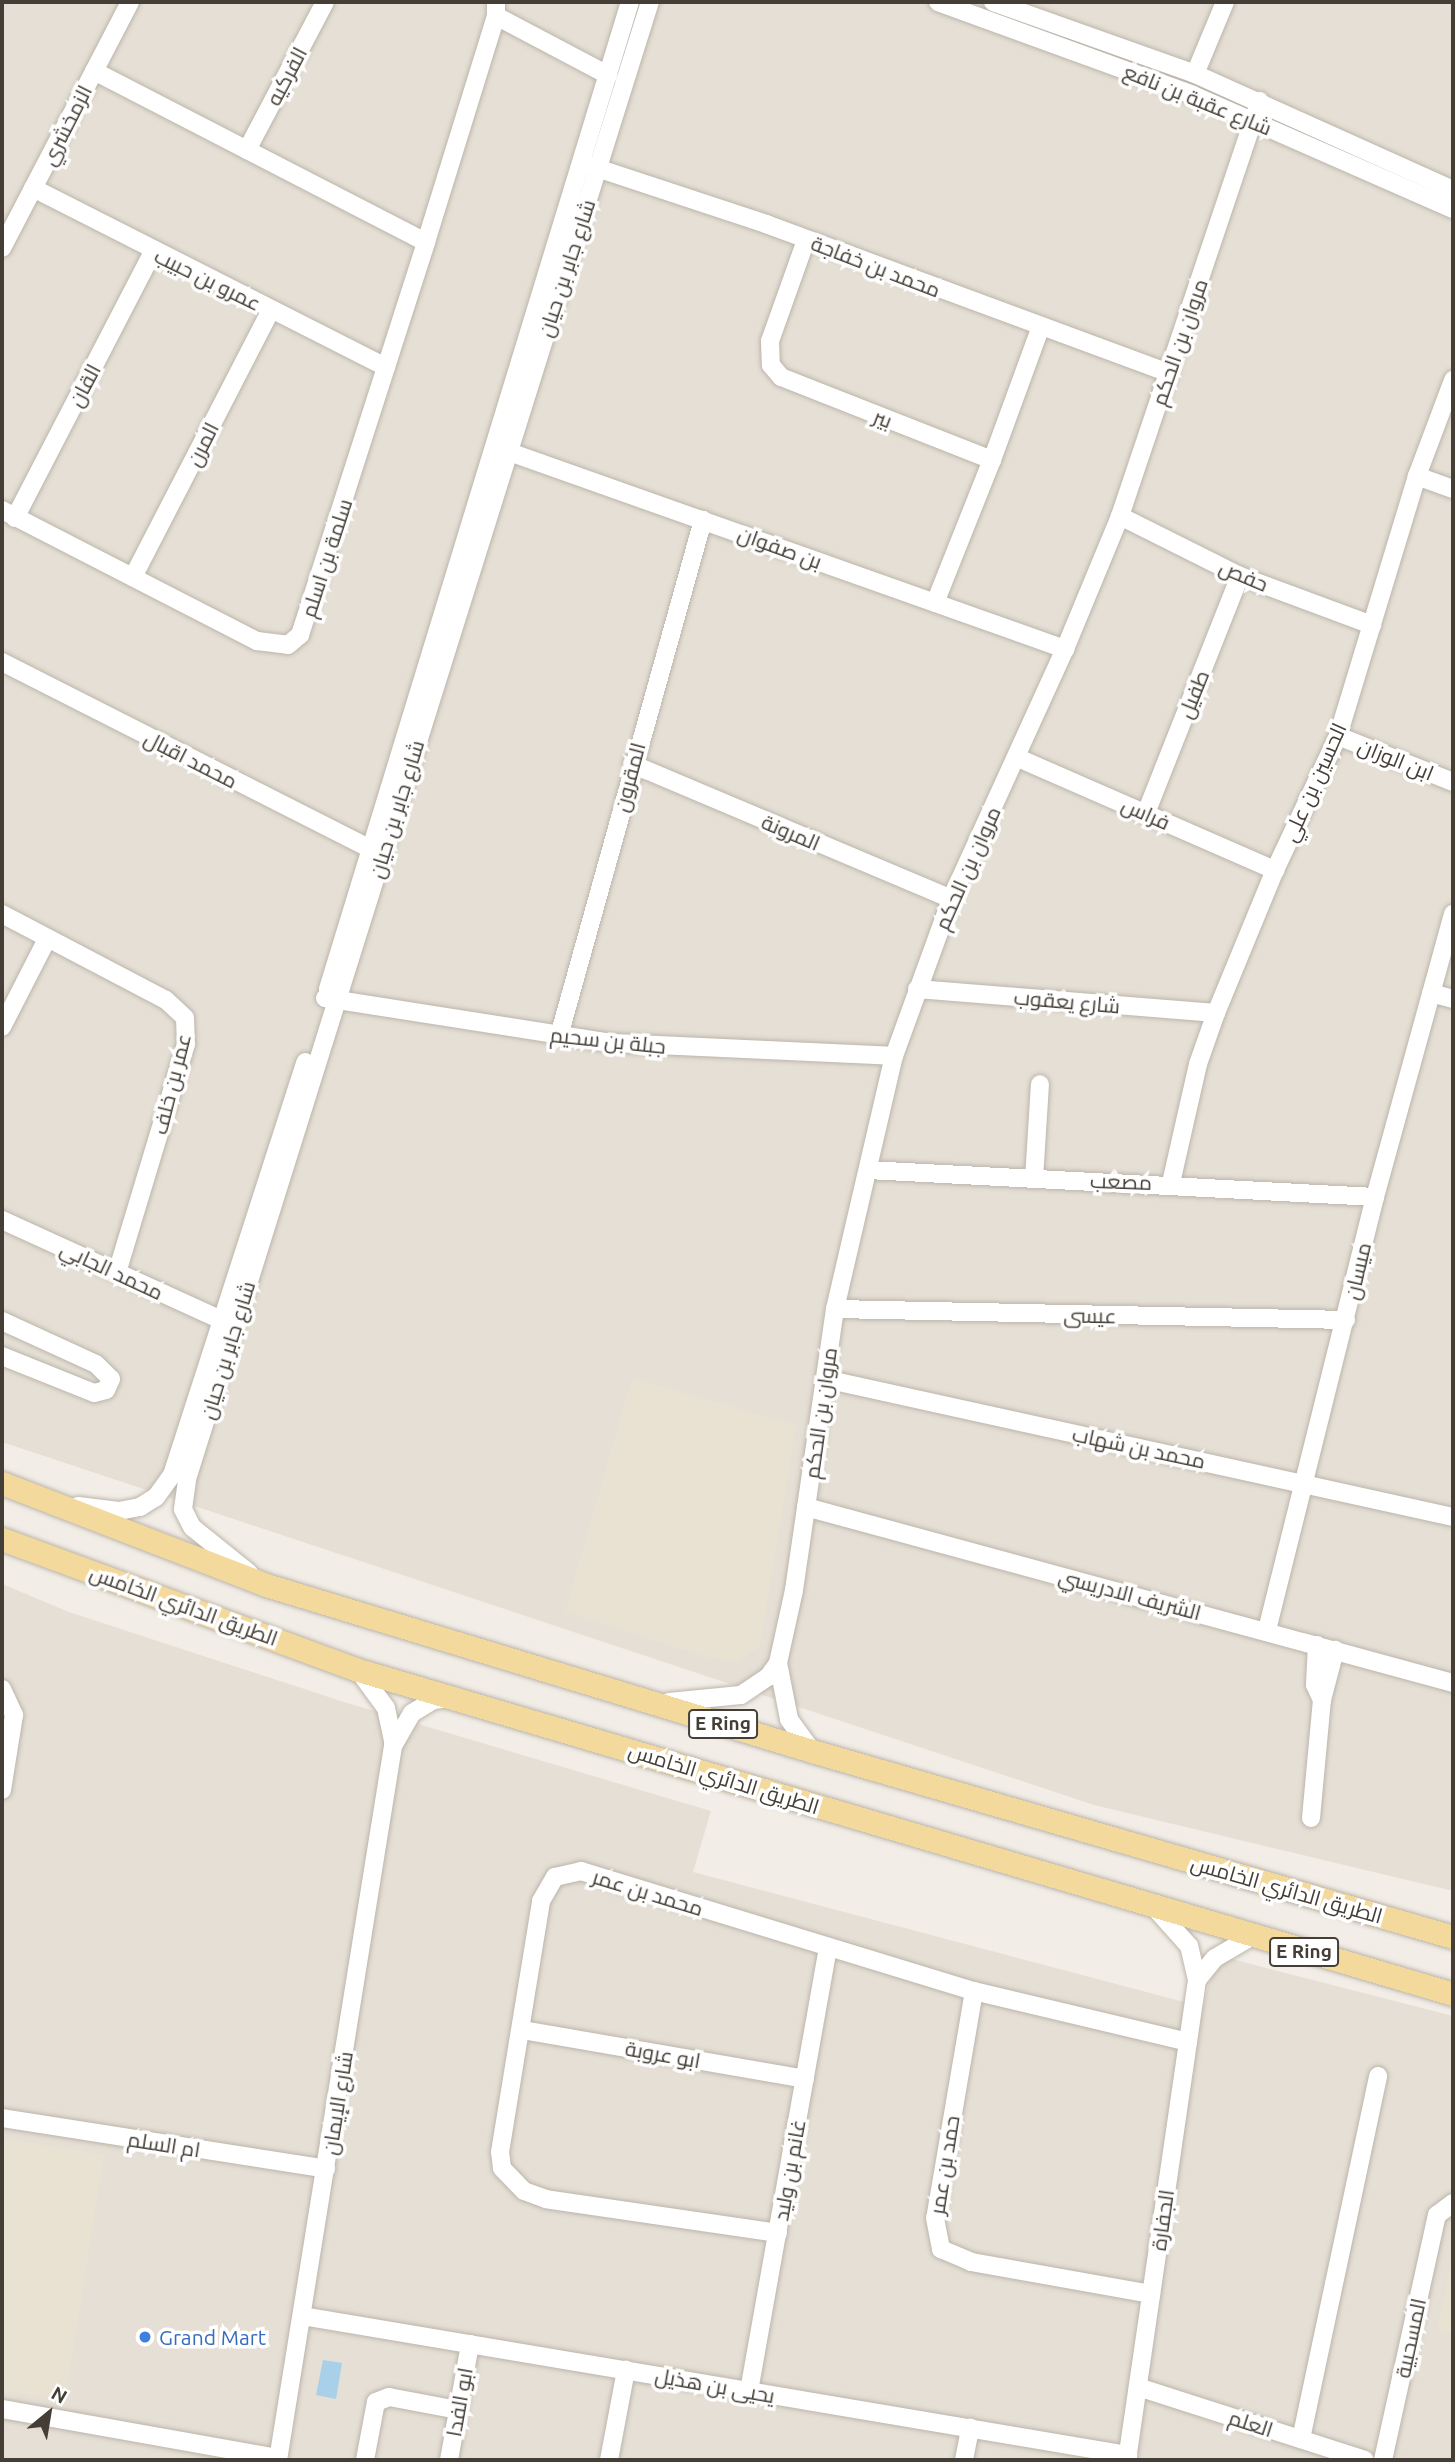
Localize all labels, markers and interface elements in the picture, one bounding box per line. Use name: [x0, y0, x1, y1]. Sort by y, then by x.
street label: الفركيه: [260, 42, 312, 110]
street label: شارع عقبة بن نافع: [1120, 58, 1276, 140]
street label: الزمخشري: [35, 81, 97, 169]
street label: شارع جابر بن حيان: [532, 196, 600, 340]
street label: محمد بن خفاجة: [808, 230, 944, 302]
street label: عمرو بن حبيب: [151, 242, 265, 316]
street label: مروان بن الحكم: [1146, 275, 1212, 409]
street label: القان: [62, 359, 106, 411]
street label: بير: [870, 403, 896, 433]
street label: المرن: [180, 418, 224, 470]
street label: سلمة بن اسلم: [295, 495, 357, 621]
street label: بن صفوان: [735, 520, 825, 574]
street label: حفص: [1216, 553, 1272, 597]
street label: طفيل: [1172, 666, 1214, 722]
street label: الحسين بن علي: [1277, 719, 1351, 845]
street label: محمد اقبال: [140, 725, 242, 793]
street label: ابن الوزان: [1354, 732, 1438, 786]
street label: شارع جابر بن حيان: [363, 737, 429, 881]
street label: المقرون: [608, 740, 650, 814]
street label: فراس: [1118, 791, 1174, 835]
street label: مروان بن الحكم: [929, 802, 1005, 934]
street label: المرونة: [758, 808, 824, 856]
street label: شارع يعقوب: [1013, 984, 1121, 1018]
street label: جبلة بن سحيم: [549, 1021, 667, 1059]
street label: عمر بن خلف: [146, 1031, 196, 1137]
street label: مصعب: [1090, 1167, 1152, 1195]
street label: محمد الجابي: [56, 1235, 168, 1305]
street label: ميسان: [1338, 1240, 1376, 1302]
street label: شارع جابر بن حيان: [194, 1278, 260, 1422]
street label: عيسى: [1063, 1302, 1117, 1328]
street label: مروان بن الحكم: [798, 1346, 842, 1480]
street label: محمد بن شهاب: [1070, 1421, 1208, 1473]
street label: الطريق الدائري الخامس: [87, 1559, 281, 1651]
street label: الشريف الادريسي: [1056, 1563, 1204, 1625]
road number: E Ring: [688, 1708, 758, 1740]
street label: الطريق الدائري الخامس: [626, 1737, 822, 1819]
street label: الطريق الدائري الخامس: [1188, 1850, 1386, 1928]
street label: محمد بن عمر: [590, 1863, 706, 1921]
road number: E Ring: [1269, 1936, 1339, 1968]
street label: ابو عروبة: [623, 2035, 703, 2073]
street label: شارع الإيمان: [316, 2049, 358, 2157]
street label: حمد بن عمر: [924, 2114, 964, 2216]
street label: غانم بن وليد: [768, 2117, 810, 2223]
street label: ام السلم: [126, 2126, 202, 2162]
street label: الجفارة: [1145, 2188, 1179, 2252]
street label: المسحبية: [1389, 2296, 1431, 2380]
place label: Grand Mart: [159, 2324, 266, 2350]
marker: Grand Mart: [137, 2329, 153, 2345]
street label: يحيى بن هذيل: [653, 2362, 777, 2408]
street label: ابو الفدا: [441, 2365, 477, 2439]
north arrow: [14, 2378, 84, 2448]
text: N: [48, 2382, 71, 2408]
street label: العلم: [1226, 2404, 1276, 2442]

